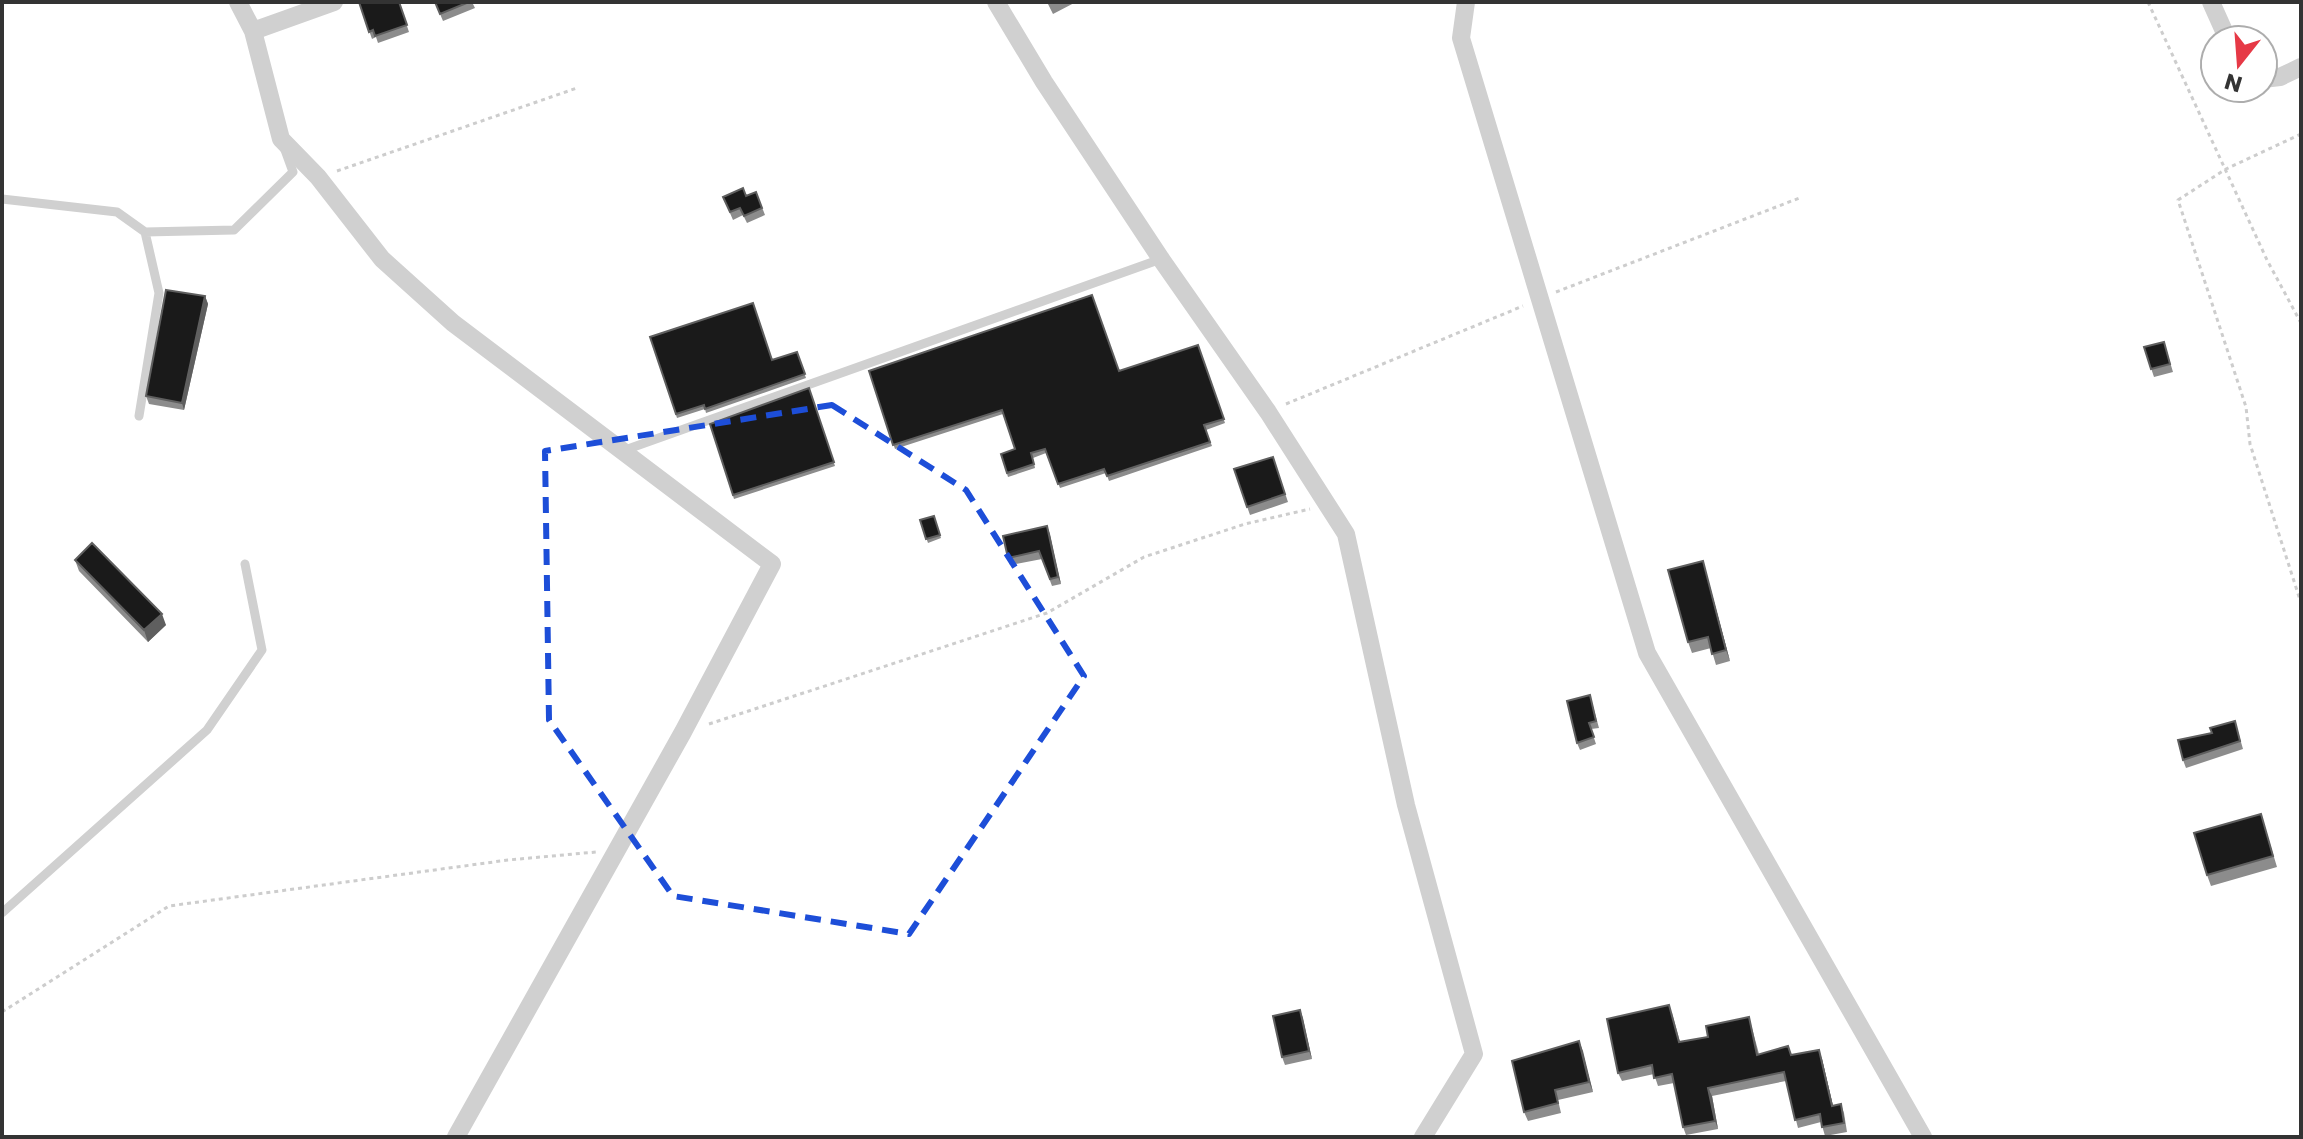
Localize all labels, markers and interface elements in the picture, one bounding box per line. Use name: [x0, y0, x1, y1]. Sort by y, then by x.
north arrow: [2199, 24, 2279, 104]
text: N: [2221, 65, 2246, 100]

